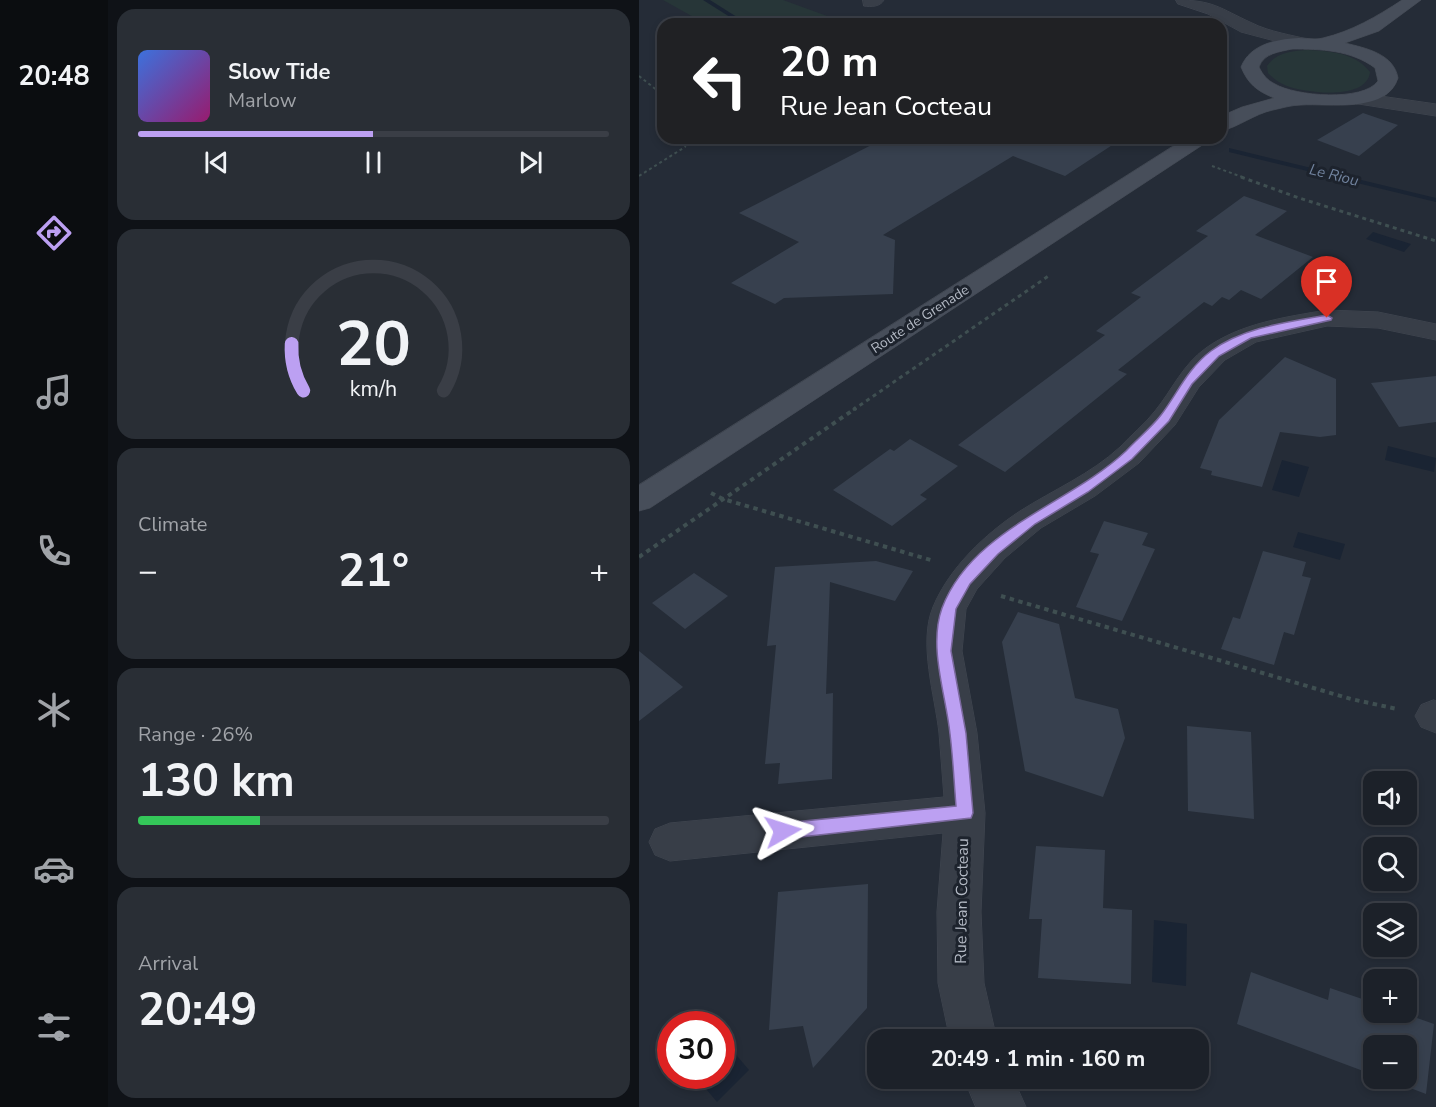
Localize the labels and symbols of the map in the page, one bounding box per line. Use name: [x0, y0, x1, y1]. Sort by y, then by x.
water label: Le Riou: [1307, 159, 1361, 191]
pin: [1301, 256, 1352, 318]
street label: Route de Grenade: [867, 280, 973, 358]
position arrow: [751, 799, 815, 863]
street label: Rue Jean Cocteau: [950, 838, 974, 964]
speed limit sign: 30: [657, 1011, 735, 1089]

